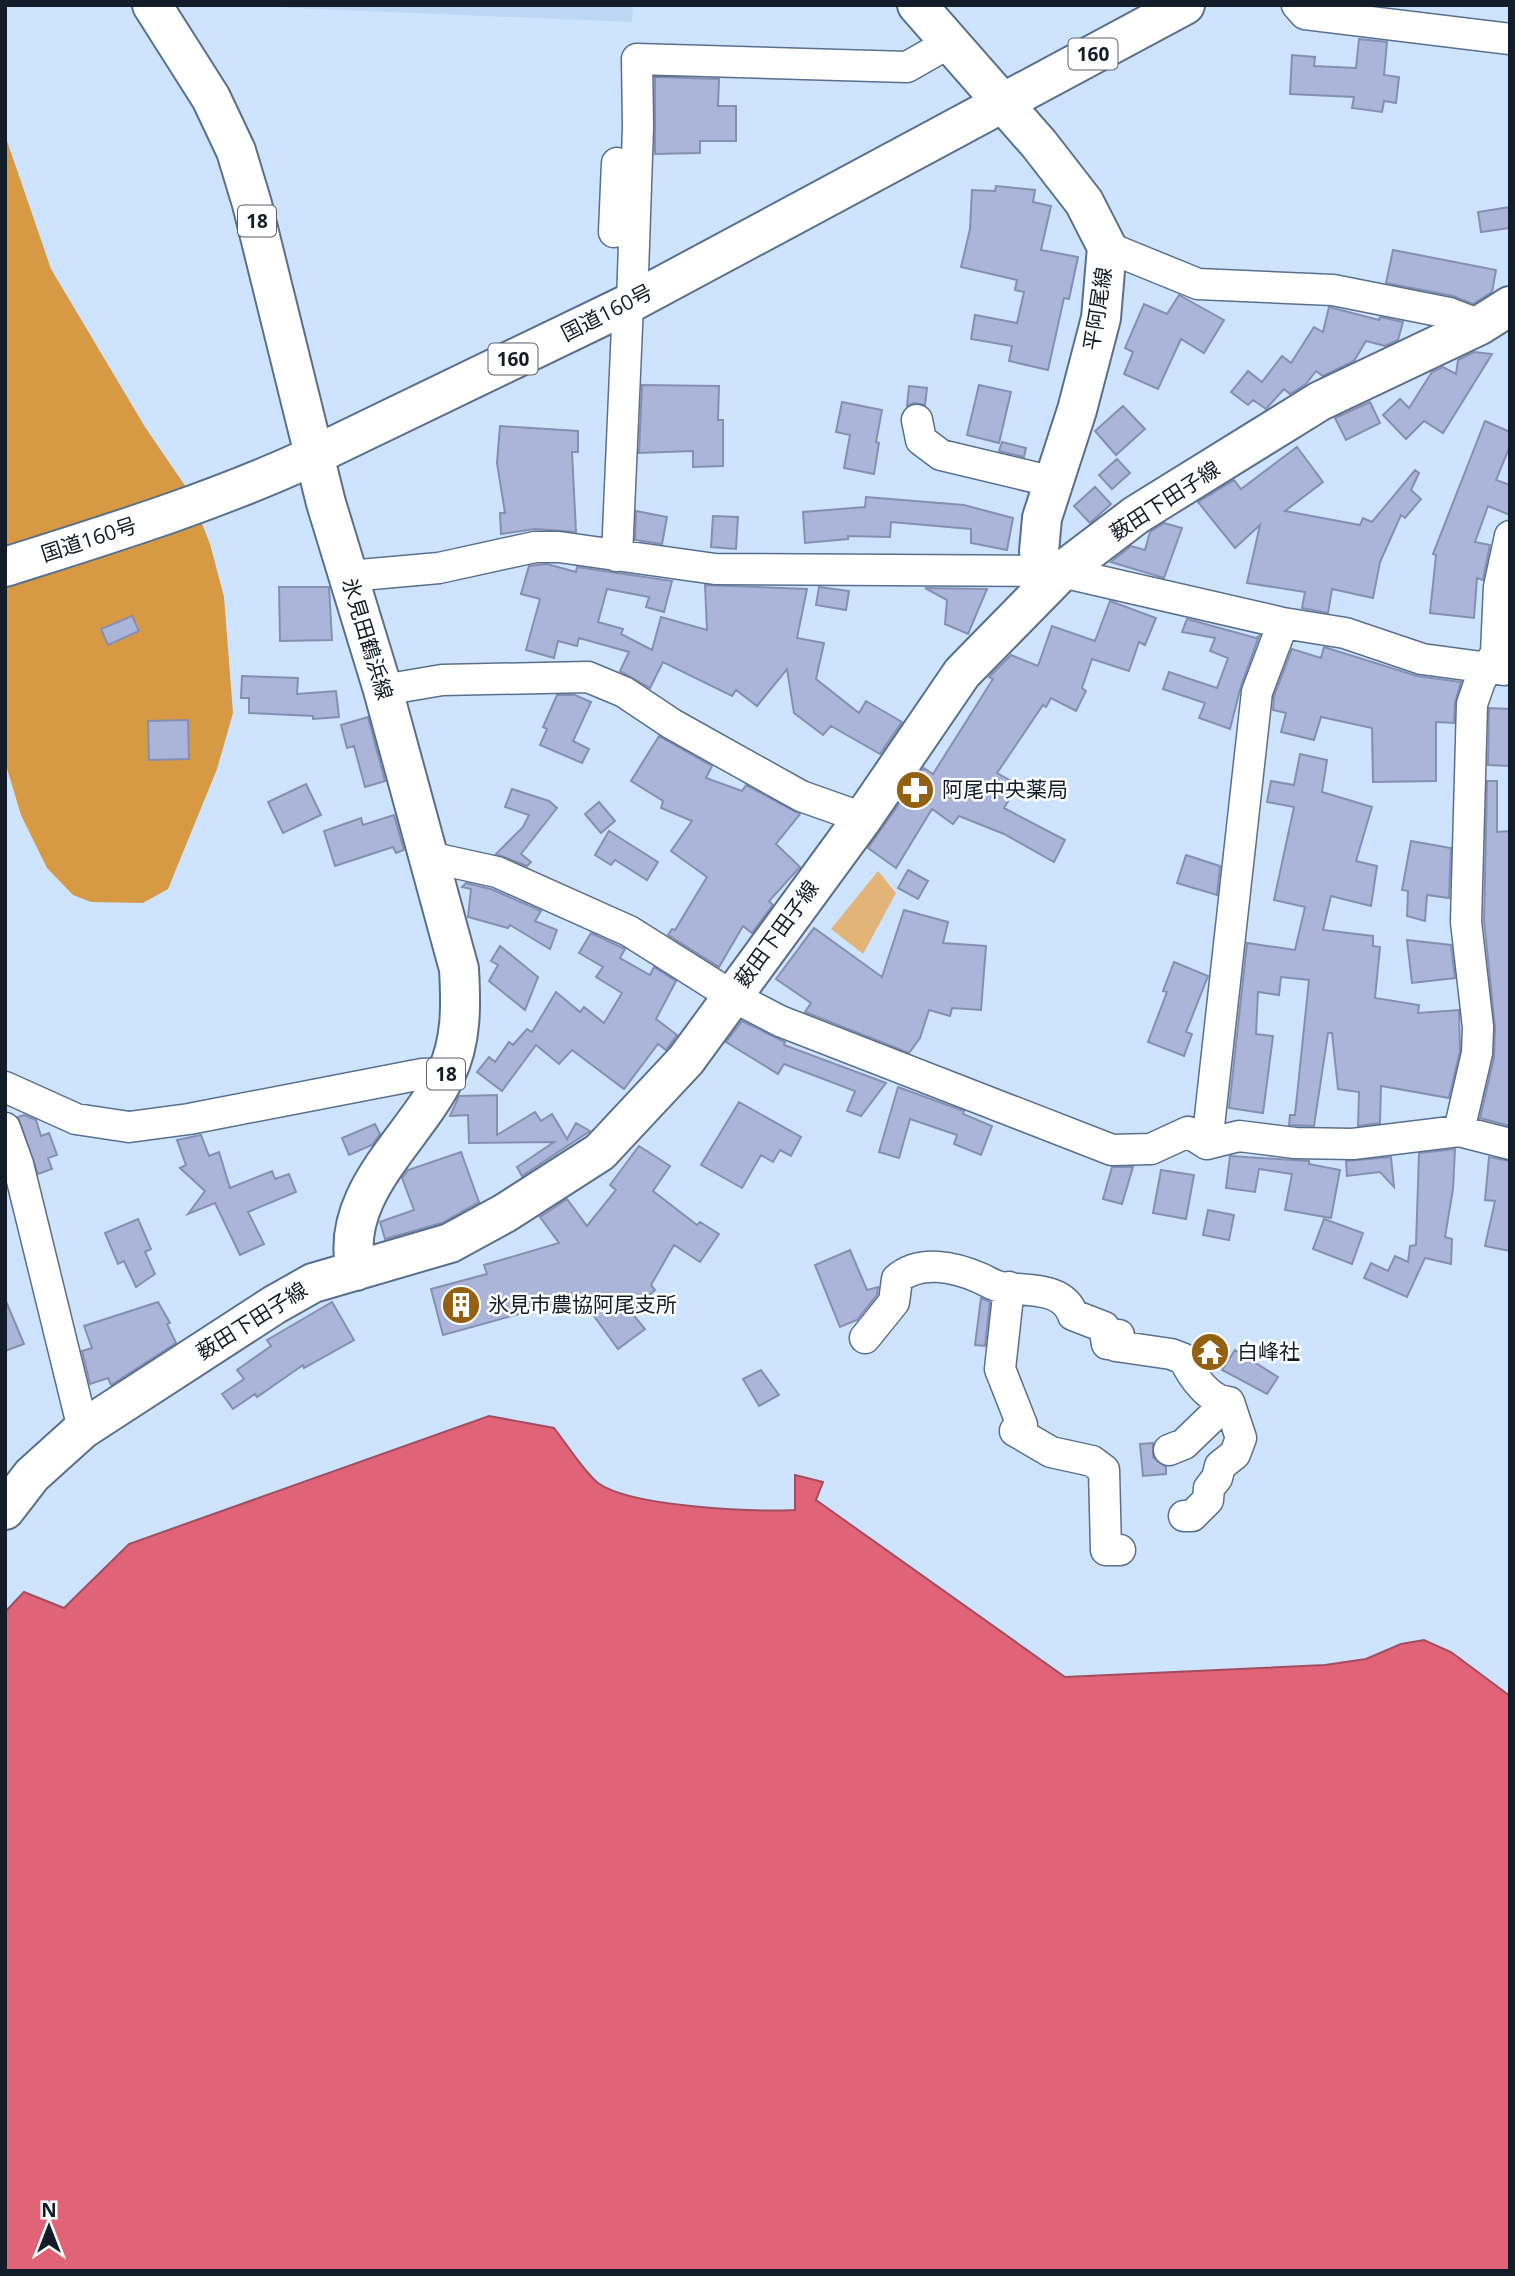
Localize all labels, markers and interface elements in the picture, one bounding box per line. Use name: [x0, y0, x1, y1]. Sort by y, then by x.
road number: 160: [1068, 38, 1118, 70]
road number: 18: [238, 206, 276, 236]
street label: 平阿尾線: [1077, 265, 1117, 353]
street label: 国道160号: [556, 277, 657, 347]
road number: 160: [489, 344, 538, 374]
street label: 薮田下田子線: [1104, 454, 1225, 546]
street label: 国道160号: [37, 510, 140, 568]
street label: 氷見田鶴浜線: [336, 574, 400, 703]
pharmacy icon: 阿尾中央薬局: [894, 769, 936, 811]
place label: 阿尾中央薬局: [942, 775, 1068, 803]
street label: 薮田下田子線: [728, 874, 825, 993]
road number: 18: [427, 1058, 465, 1090]
street label: 薮田下田子線: [191, 1275, 312, 1365]
building icon: 氷見市農協阿尾支所: [440, 1284, 482, 1326]
place label: 氷見市農協阿尾支所: [488, 1290, 677, 1318]
temple icon: 白峰社: [1189, 1331, 1231, 1373]
place label: 白峰社: [1237, 1337, 1300, 1365]
north arrow: [14, 2192, 84, 2262]
text: N: [41, 2197, 57, 2223]

